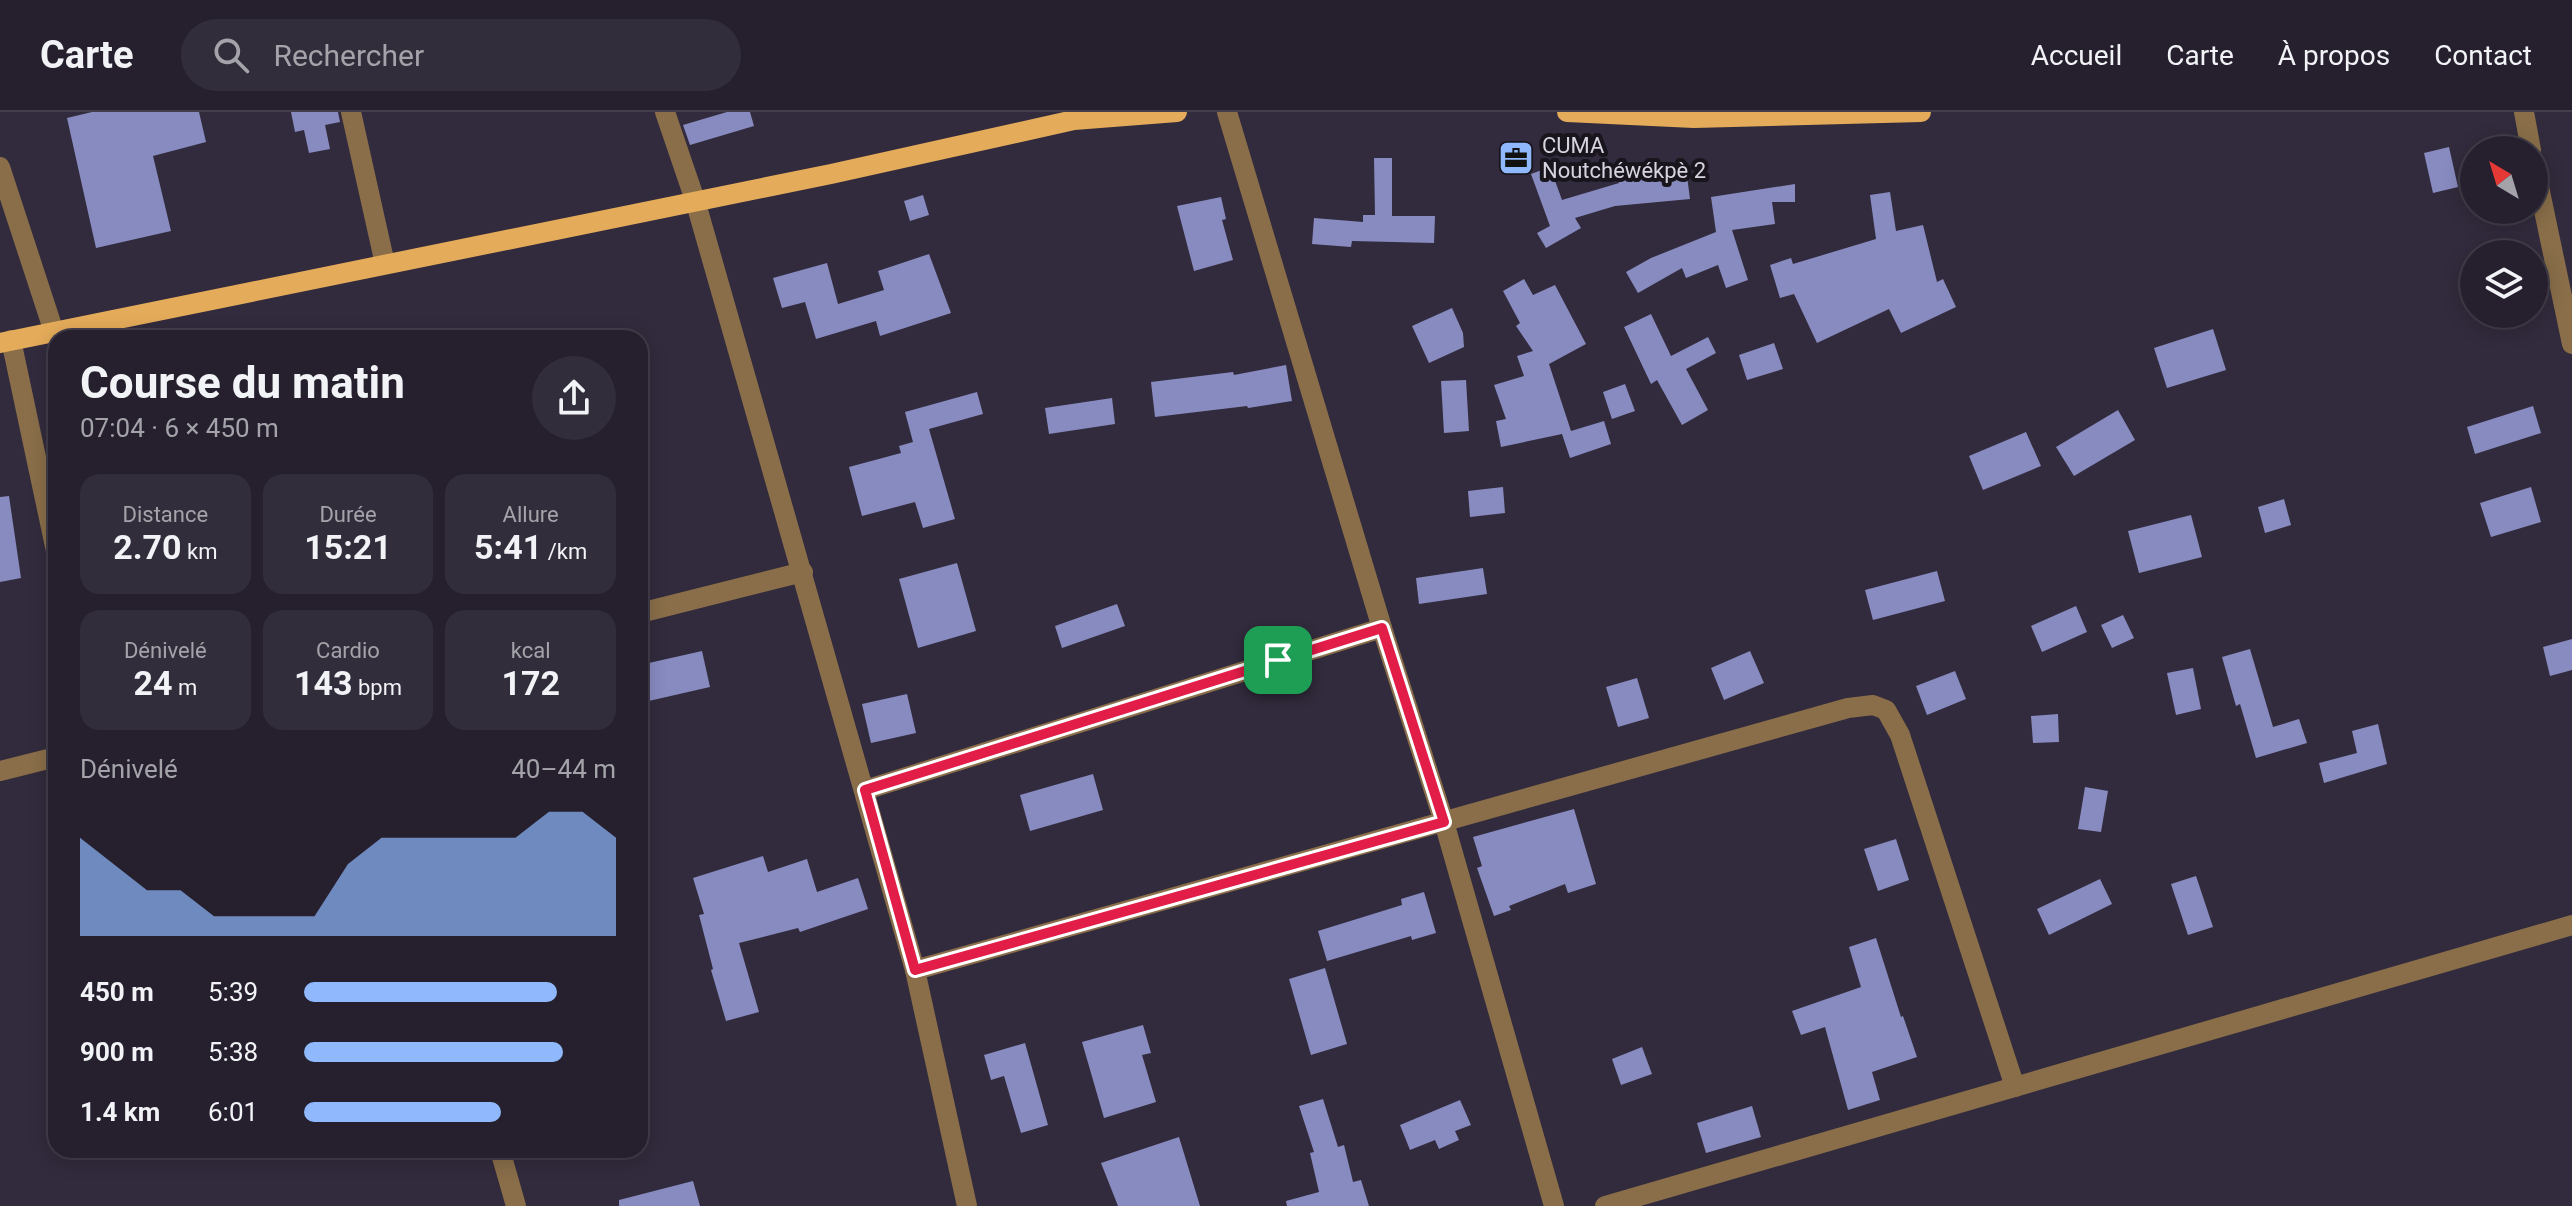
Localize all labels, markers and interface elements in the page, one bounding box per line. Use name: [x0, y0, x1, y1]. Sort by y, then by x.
search box: [181, 19, 741, 91]
text: Carte: [40, 33, 133, 77]
icon: search: [209, 33, 253, 77]
text: Rechercher: [273, 38, 424, 73]
text: Accueil: [2031, 39, 2122, 72]
text: Carte: [2166, 39, 2234, 72]
text: À propos: [2278, 39, 2390, 72]
text: Contact: [2434, 39, 2532, 72]
place label: CUMA Noutchéwékpè 2: [1542, 133, 1706, 183]
north arrow: [2460, 136, 2548, 224]
map controls: [2460, 136, 2548, 328]
office icon: CUMA Noutchéwékpè 2: [1497, 139, 1535, 177]
button: layers: [2460, 240, 2548, 328]
button: share: [532, 356, 616, 440]
text: Course du matin: [80, 357, 405, 409]
text: 07:04 · 6 × 450 m: [80, 413, 279, 443]
text: Distance: [123, 502, 208, 527]
text: Durée: [319, 502, 377, 527]
text: Allure: [503, 502, 559, 527]
text: 2.70: [113, 527, 182, 567]
text: 15:21: [304, 527, 392, 567]
text: 5:41: [474, 527, 542, 567]
text: km: [182, 539, 217, 564]
text: /km: [542, 539, 587, 564]
pin: [1244, 626, 1312, 694]
text: Dénivelé: [124, 638, 207, 663]
text: Cardio: [316, 638, 380, 663]
text: kcal: [511, 638, 551, 663]
icon: arrive: [1256, 638, 1300, 682]
text: 24: [133, 663, 172, 703]
text: 143: [294, 663, 353, 703]
text: 172: [501, 663, 560, 703]
text: m: [172, 675, 197, 700]
text: bpm: [353, 675, 402, 700]
text: Dénivelé: [80, 754, 178, 784]
text: 40–44 m: [511, 754, 616, 784]
text: 450 m: [80, 977, 154, 1007]
text: 5:39: [208, 977, 258, 1007]
text: 900 m: [80, 1037, 154, 1067]
text: 5:38: [208, 1037, 258, 1067]
text: 1.4 km: [80, 1097, 160, 1127]
text: 6:01: [208, 1097, 258, 1127]

